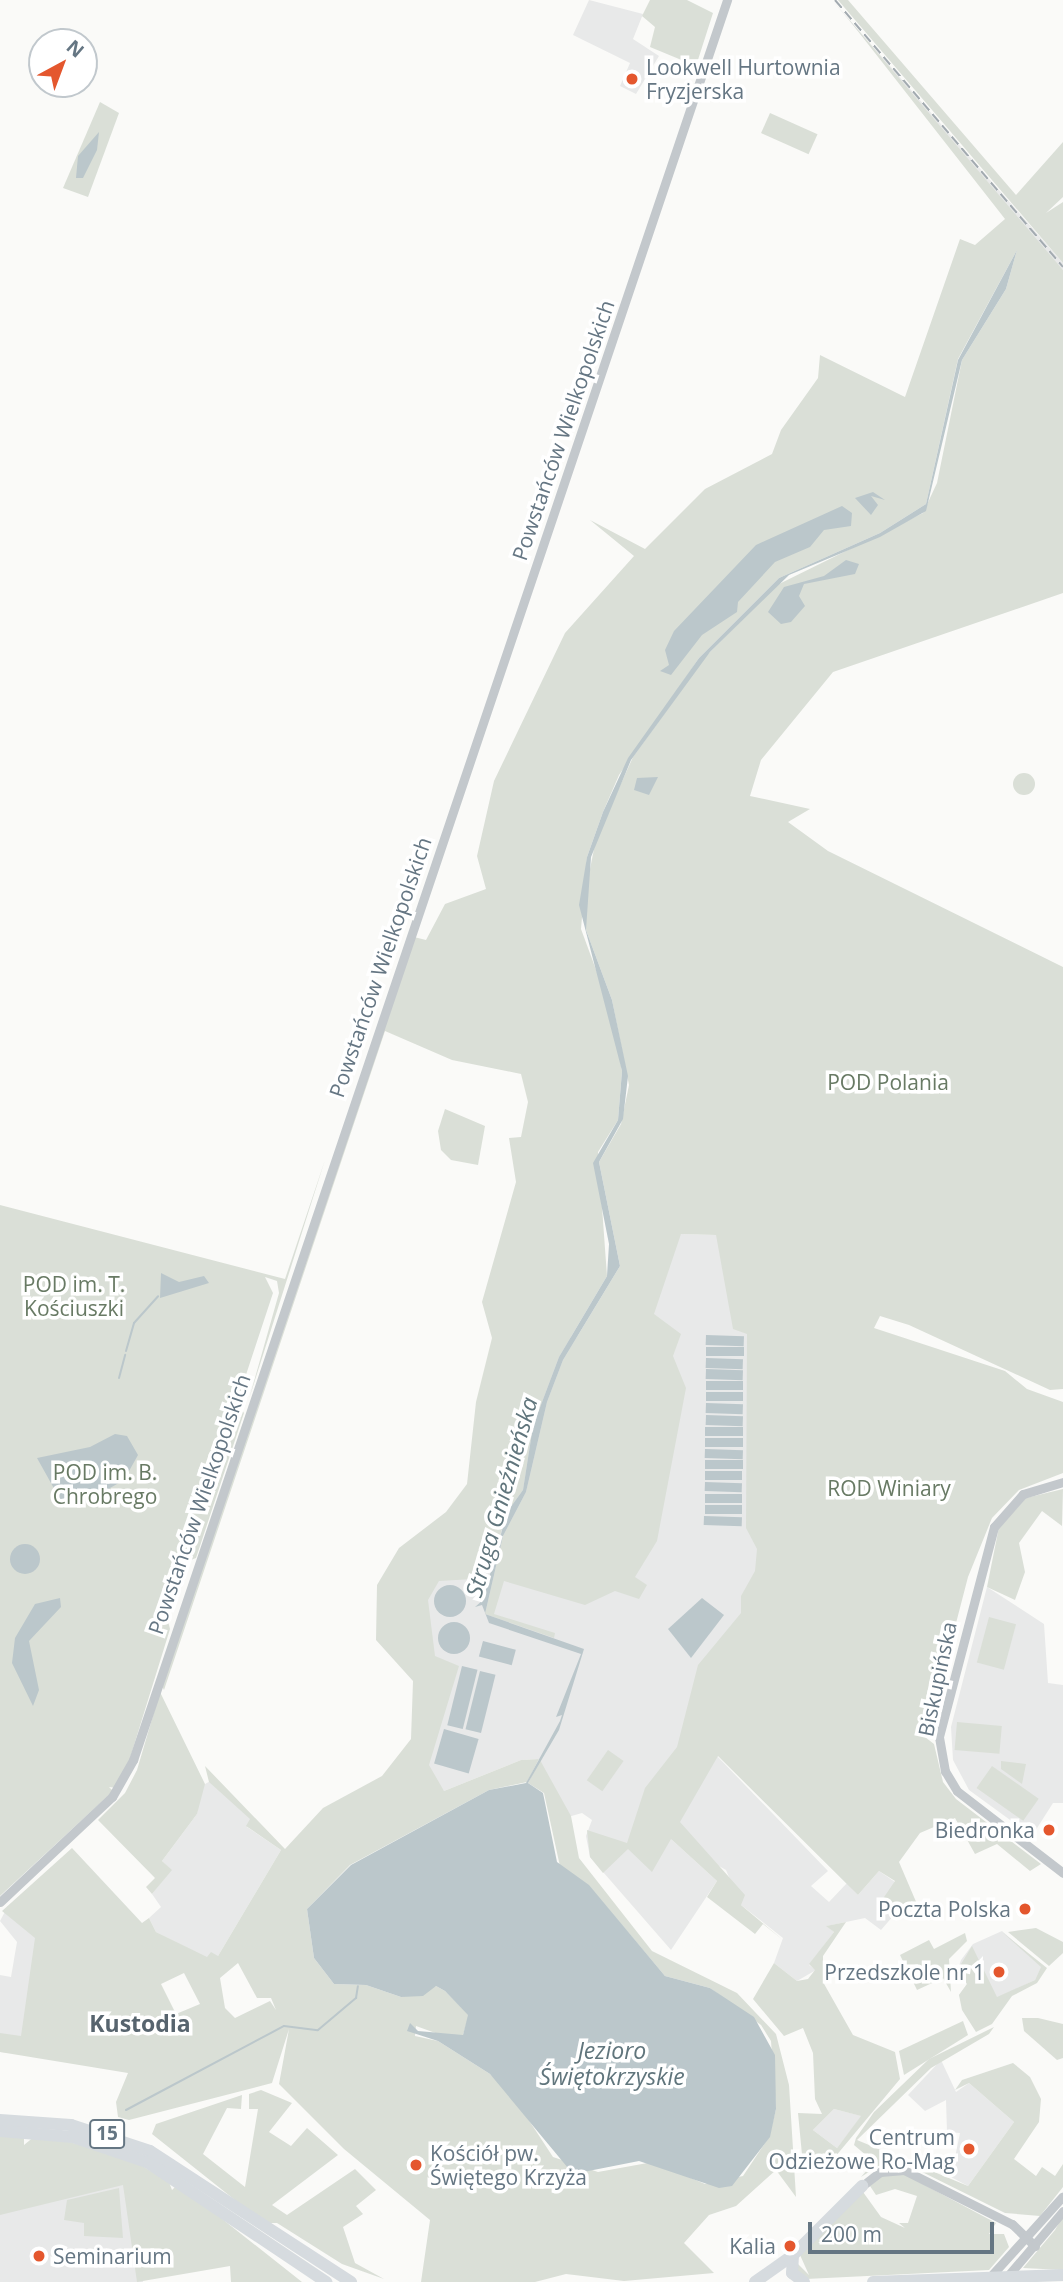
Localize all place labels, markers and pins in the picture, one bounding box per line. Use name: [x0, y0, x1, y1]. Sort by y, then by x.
place label: Lookwell Hurtownia Fryzjerska: [646, 54, 841, 104]
marker: Lookwell Hurtownia Fryzjerska: [624, 71, 640, 87]
place label: Biedronka: [935, 1817, 1035, 1843]
marker: Biedronka: [1041, 1822, 1057, 1838]
place label: Poczta Polska: [878, 1896, 1011, 1922]
marker: Poczta Polska: [1017, 1901, 1033, 1917]
place label: Przedszkole nr 1: [824, 1959, 985, 1985]
marker: Przedszkole nr 1: [991, 1964, 1007, 1980]
place label: Centrum Odzieżowe Ro-Mag: [769, 2124, 955, 2174]
place label: Kościół pw. Świętego Krzyża: [430, 2140, 587, 2190]
marker: Centrum Odzieżowe Ro-Mag: [961, 2141, 977, 2157]
marker: Kościół pw. Świętego Krzyża: [408, 2157, 424, 2173]
place label: Kalia: [729, 2233, 776, 2259]
marker: Kalia: [782, 2238, 798, 2254]
place label: Seminarium: [53, 2243, 172, 2269]
marker: Seminarium: [31, 2248, 47, 2264]

